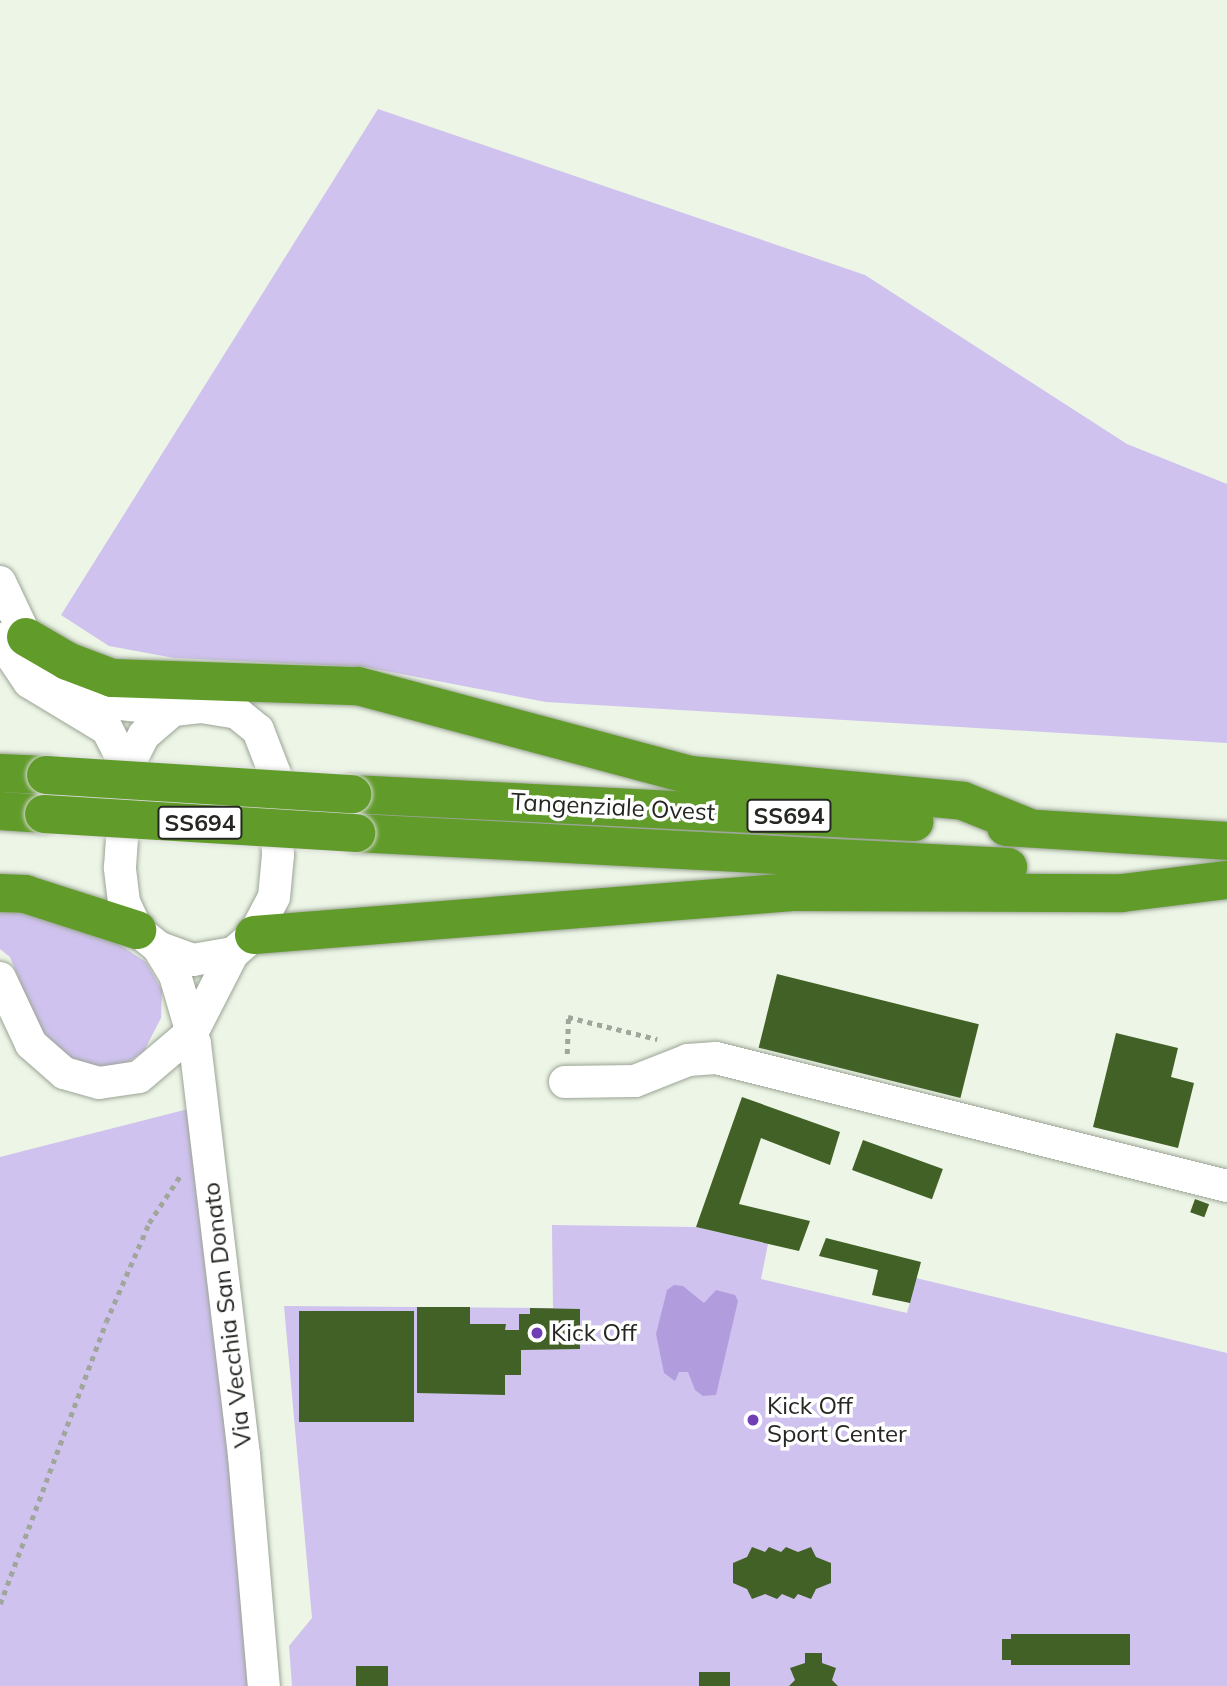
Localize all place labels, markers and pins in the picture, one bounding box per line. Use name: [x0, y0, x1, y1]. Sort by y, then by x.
place label: Kick Off: [551, 1319, 637, 1347]
marker: Kick Off: [529, 1325, 545, 1341]
place label: Kick Off Sport Center: [767, 1392, 907, 1448]
marker: Kick Off Sport Center: [745, 1412, 761, 1428]

